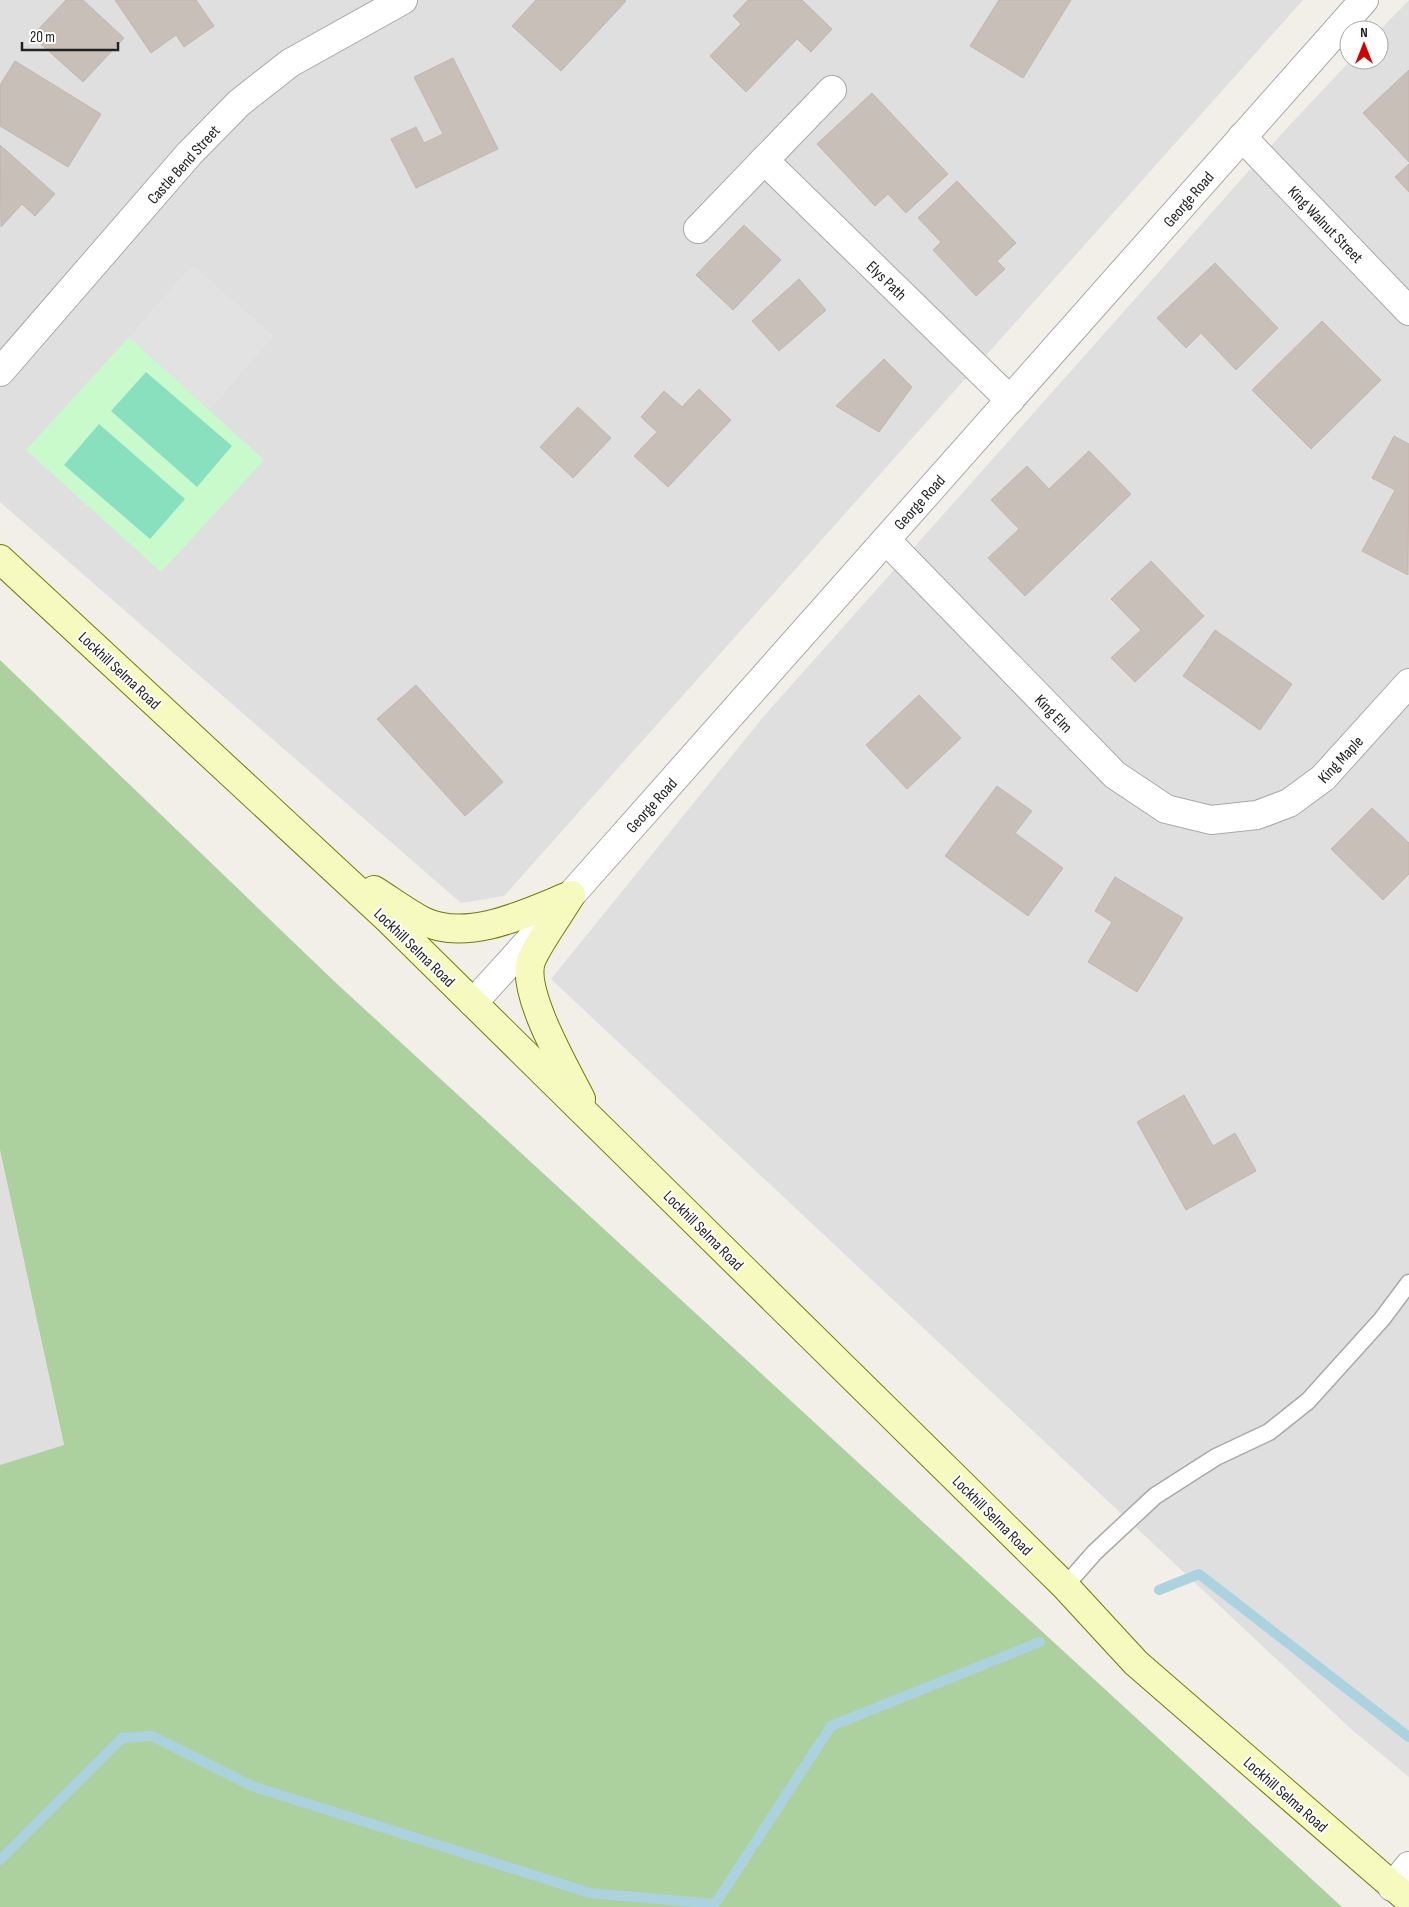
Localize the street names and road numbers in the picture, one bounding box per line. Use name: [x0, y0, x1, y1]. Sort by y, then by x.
street label: Castle Bend Street: [144, 122, 225, 208]
street label: George Road: [1160, 168, 1218, 232]
street label: King Walnut Street: [1283, 183, 1367, 268]
street label: Elys Path: [862, 257, 910, 305]
street label: George Road: [891, 472, 950, 534]
street label: Lockhill Selma Road: [74, 628, 164, 714]
street label: King Elm: [1030, 691, 1076, 737]
street label: King Maple: [1314, 732, 1368, 788]
street label: George Road: [623, 775, 682, 837]
street label: Lockhill Selma Road: [370, 905, 458, 991]
street label: Lockhill Selma Road: [659, 1187, 747, 1275]
street label: Lockhill Selma Road: [948, 1472, 1036, 1560]
street label: Lockhill Selma Road: [1239, 1753, 1331, 1837]

